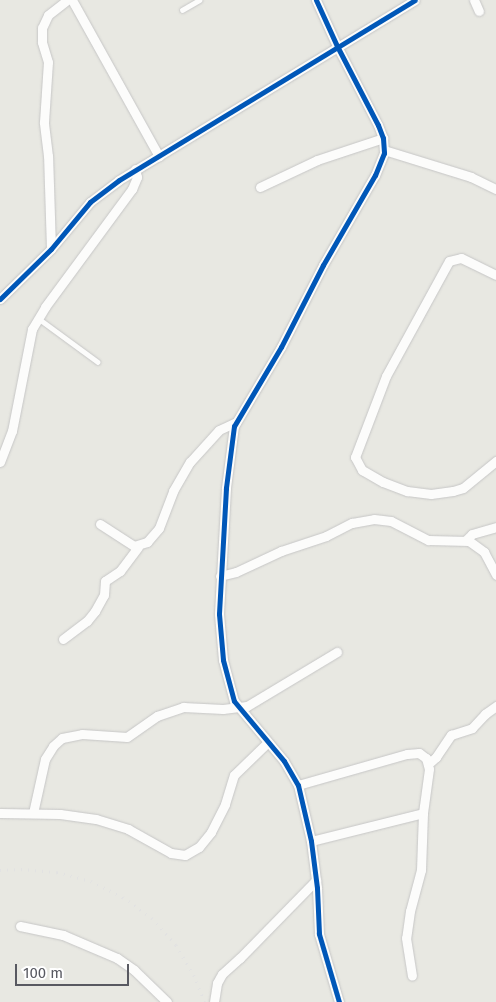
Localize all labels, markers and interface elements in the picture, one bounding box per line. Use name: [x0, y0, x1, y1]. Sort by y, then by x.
scale bar: [18, 954, 131, 986]
text: 100 m: [23, 964, 63, 982]

